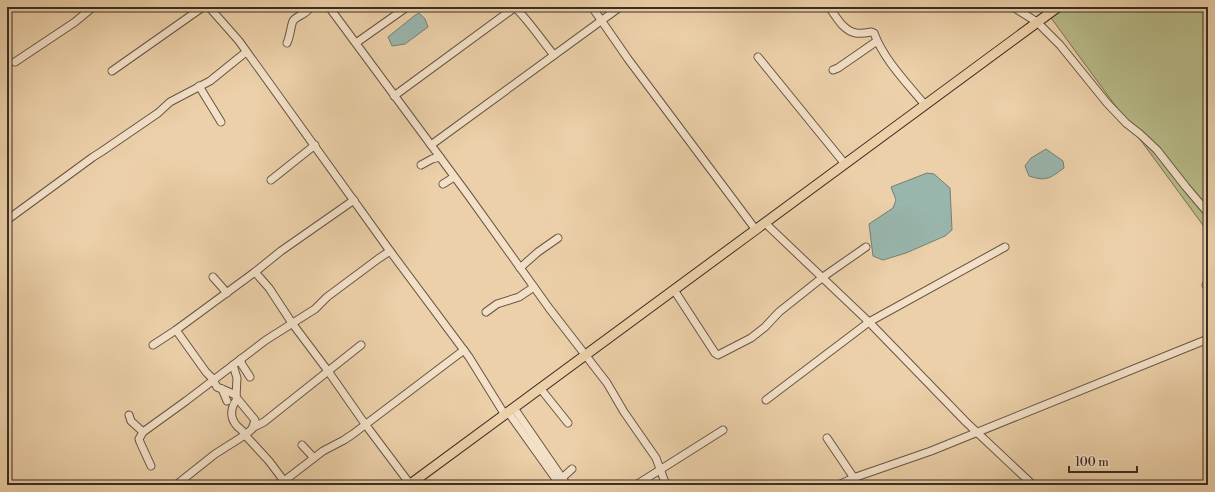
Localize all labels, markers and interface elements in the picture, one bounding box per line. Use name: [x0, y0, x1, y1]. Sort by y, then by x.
scale bar: [1069, 448, 1137, 474]
text: 100 m: [1075, 455, 1109, 470]

